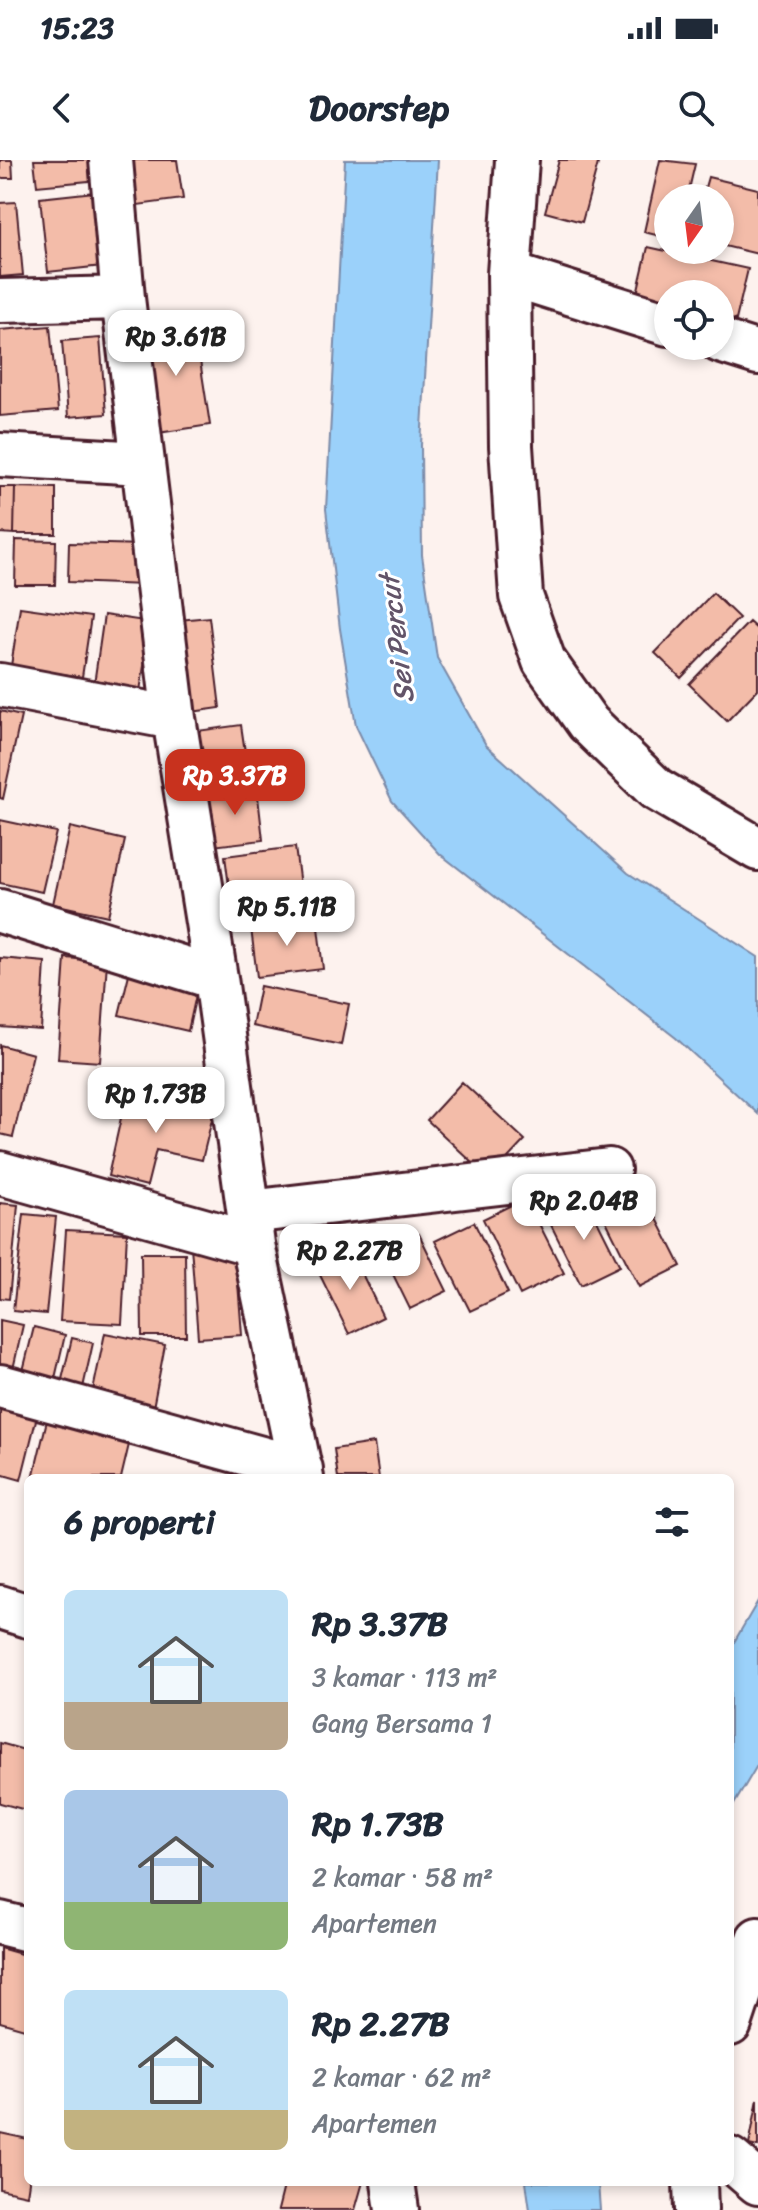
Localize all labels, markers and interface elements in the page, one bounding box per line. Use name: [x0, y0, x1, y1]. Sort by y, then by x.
text: 15:23: [40, 1, 114, 55]
text: Doorstep: [309, 76, 449, 140]
icon: back: [40, 86, 84, 130]
icon: search: [674, 86, 718, 130]
north arrow: [654, 184, 734, 264]
map controls: [654, 184, 734, 360]
button: locate: [654, 280, 734, 360]
pin: Rp 3.61B: [93, 310, 259, 378]
text: Rp 3.61B: [126, 313, 226, 359]
water label: Sei Percut: [364, 567, 429, 706]
pin: Rp 3.37B: [152, 749, 318, 817]
text: Rp 3.37B: [183, 752, 287, 798]
pin: Rp 5.11B: [204, 880, 370, 948]
text: Rp 5.11B: [238, 883, 336, 929]
pin: Rp 1.73B: [73, 1067, 239, 1135]
text: Rp 1.73B: [106, 1070, 206, 1116]
pin: Rp 2.04B: [501, 1174, 667, 1242]
text: Rp 2.04B: [530, 1177, 638, 1223]
pin: Rp 2.27B: [267, 1224, 433, 1292]
text: Rp 2.27B: [297, 1227, 403, 1273]
text: 6 properti: [64, 1492, 215, 1552]
icon: filters: [650, 1500, 694, 1544]
text: Rp 3.37B: [312, 1594, 448, 1654]
icon: home: [128, 1622, 224, 1718]
text: 3 kamar · 113 m²: [312, 1654, 498, 1700]
text: Gang Bersama 1: [312, 1700, 492, 1746]
text: Rp 1.73B: [312, 1794, 444, 1854]
icon: home: [128, 1822, 224, 1918]
text: 2 kamar · 58 m²: [312, 1854, 493, 1900]
text: Apartemen: [312, 1900, 437, 1946]
text: Rp 2.27B: [312, 1994, 450, 2054]
icon: home: [128, 2022, 224, 2118]
text: 2 kamar · 62 m²: [312, 2054, 492, 2100]
text: Apartemen: [312, 2100, 437, 2146]

